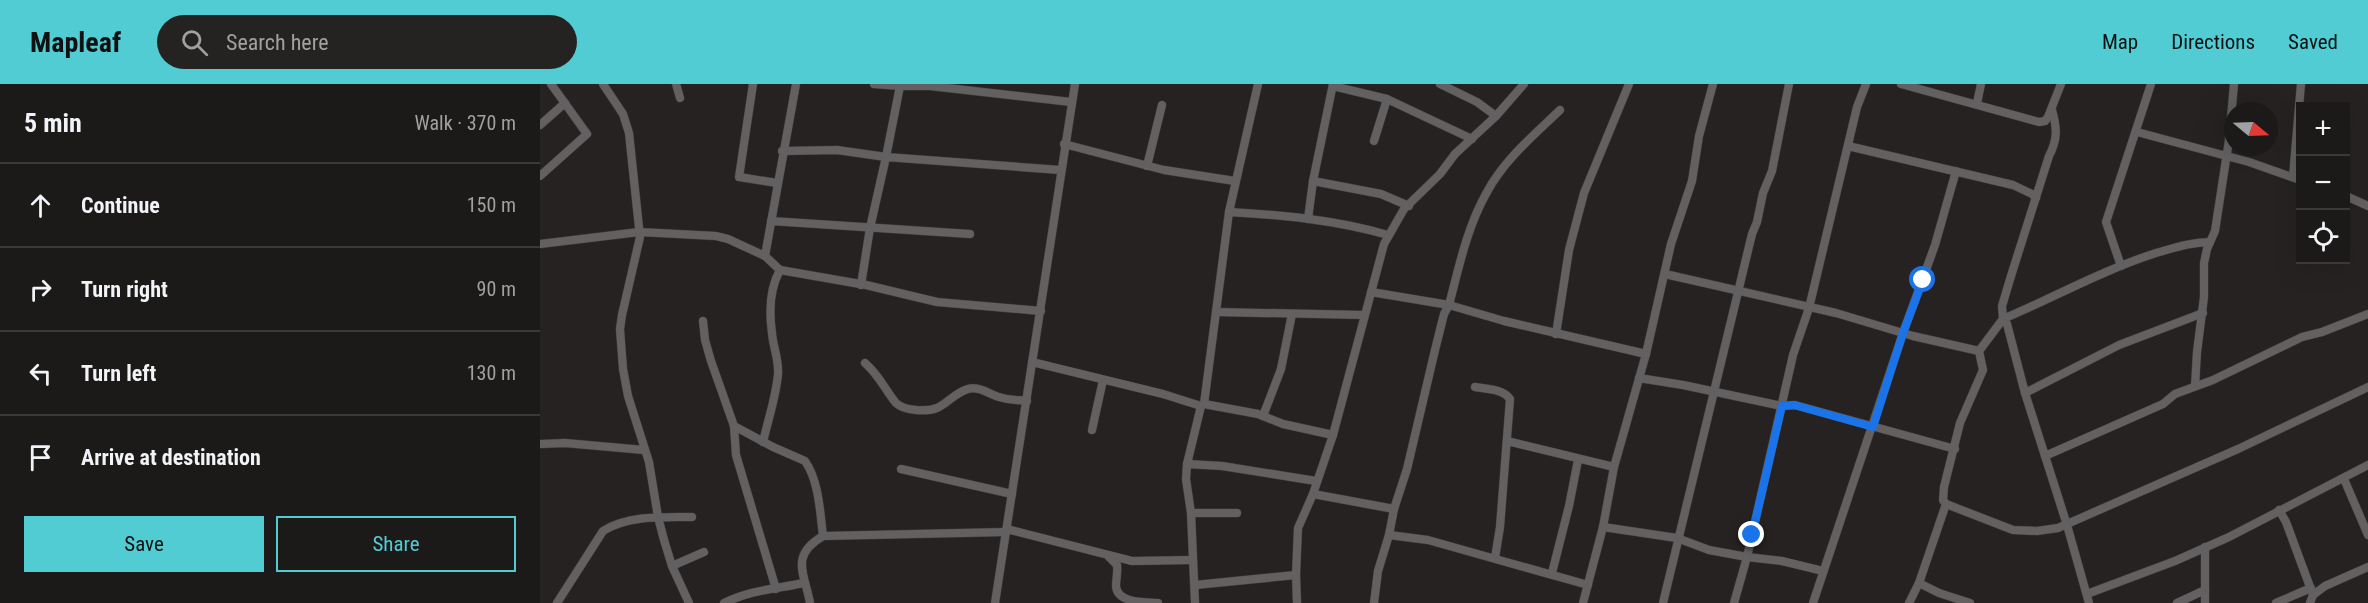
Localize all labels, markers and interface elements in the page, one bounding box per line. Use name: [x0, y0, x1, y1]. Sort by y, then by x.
search box: [157, 15, 577, 69]
text: Mapleaf: [30, 26, 121, 59]
icon: search: [178, 26, 211, 59]
text: Search here: [226, 30, 328, 55]
text: Map: [2102, 30, 2138, 54]
text: Directions: [2171, 30, 2255, 54]
text: Saved: [2288, 30, 2338, 54]
north arrow: [2224, 102, 2278, 156]
map controls: [2296, 102, 2350, 264]
button: +: [2296, 102, 2350, 156]
text: 5 min: [24, 108, 82, 138]
text: Walk · 370 m: [415, 111, 516, 135]
button: −: [2296, 156, 2350, 210]
icon: ahead: [24, 189, 57, 222]
text: Continue: [81, 193, 160, 218]
text: 150 m: [467, 193, 516, 217]
button: locate: [2296, 210, 2350, 264]
route start: [1909, 266, 1935, 292]
icon: right: [24, 273, 57, 306]
text: Turn right: [81, 277, 168, 302]
text: 90 m: [477, 277, 516, 301]
icon: left: [24, 357, 57, 390]
text: Turn left: [81, 361, 156, 386]
text: 130 m: [467, 361, 516, 385]
icon: arrive: [24, 441, 57, 474]
text: Arrive at destination: [81, 445, 261, 470]
button: Save: [24, 516, 264, 572]
button: Share: [276, 516, 516, 572]
route end: [1738, 521, 1764, 547]

